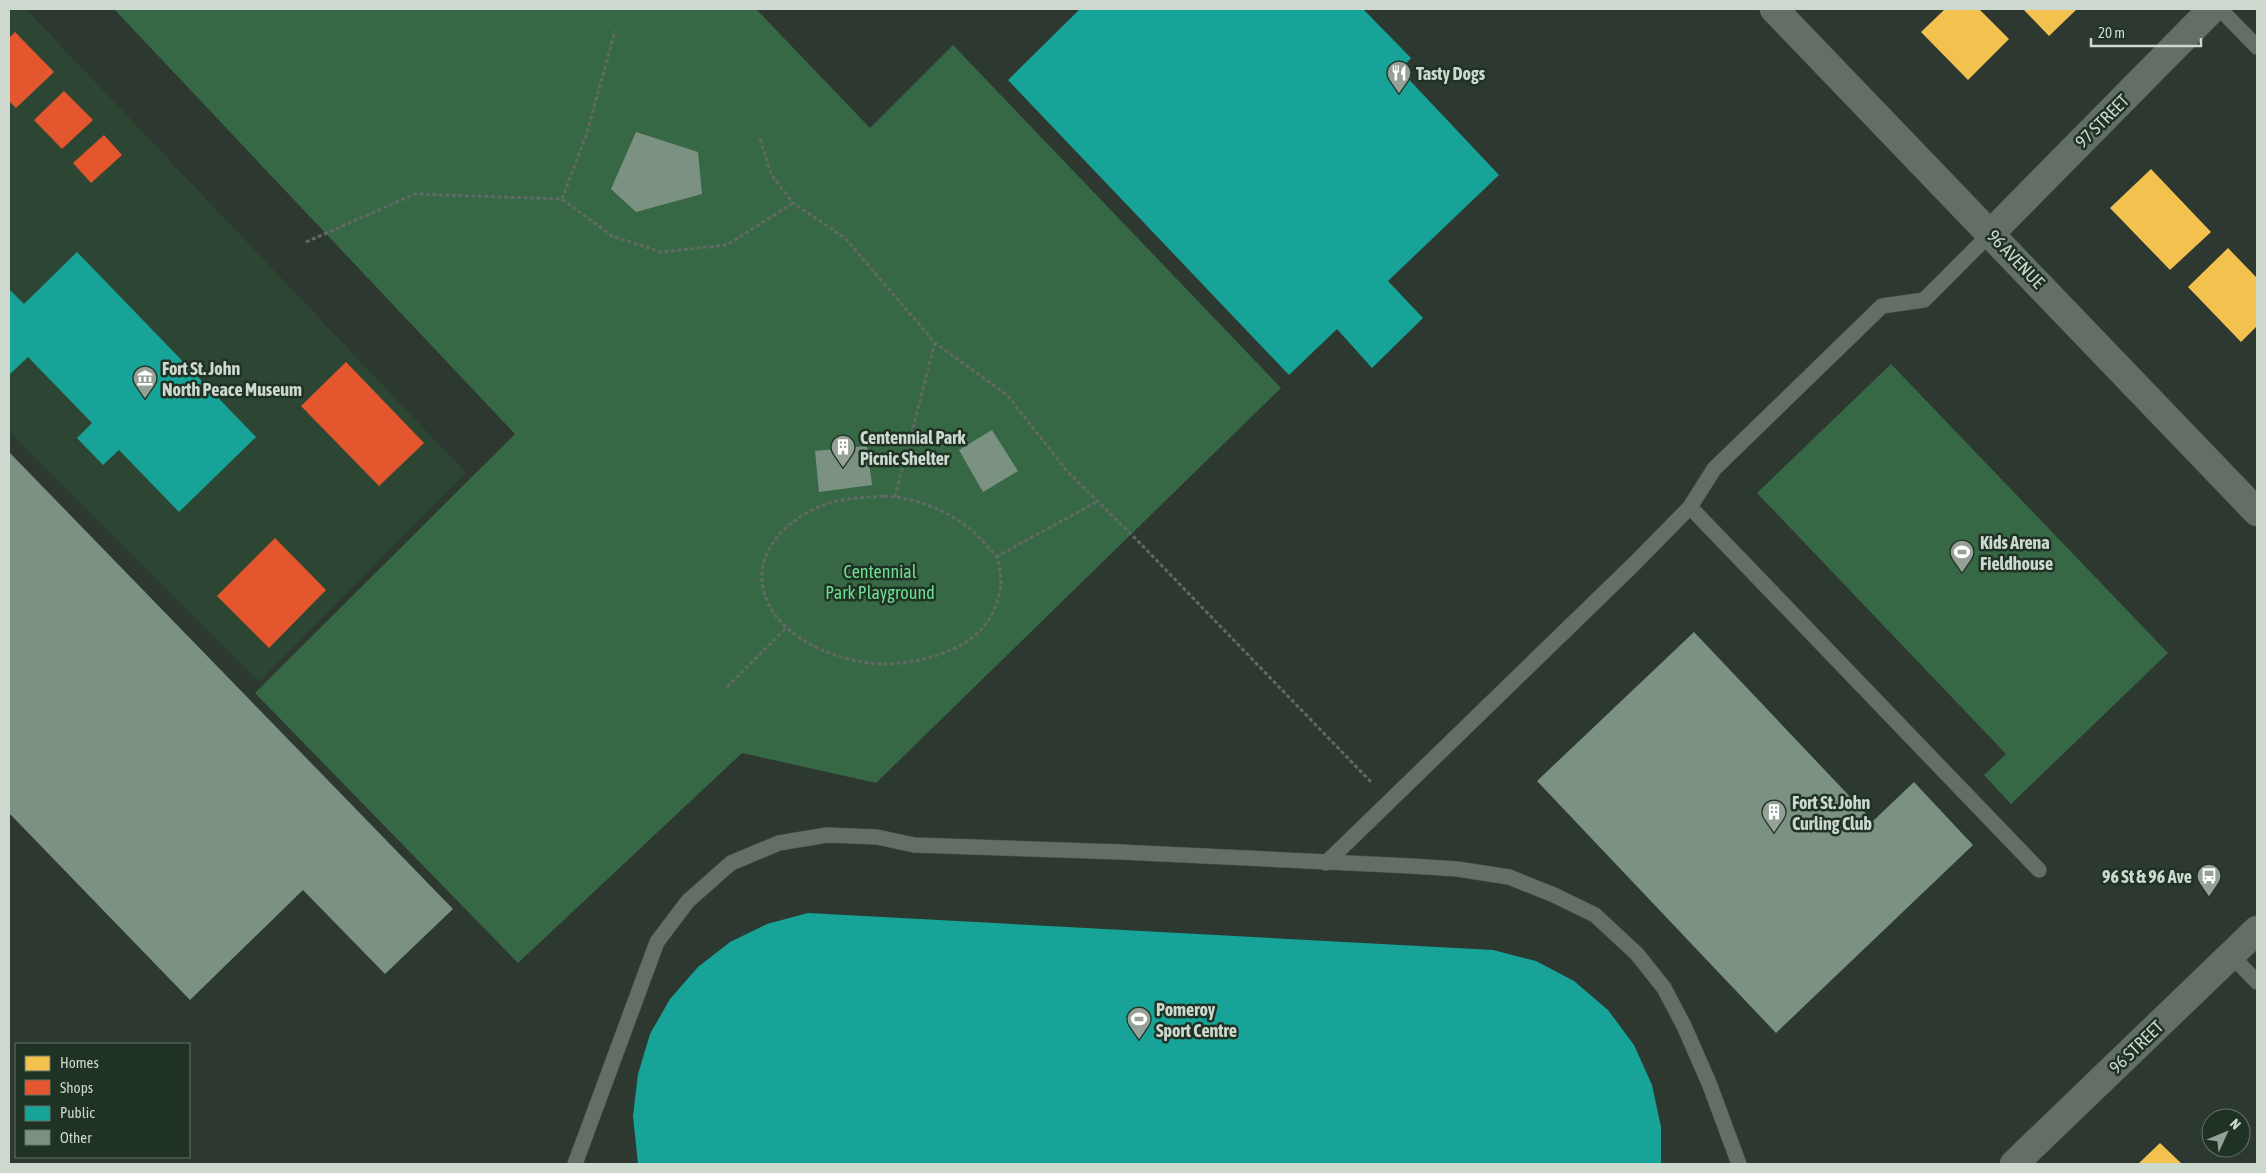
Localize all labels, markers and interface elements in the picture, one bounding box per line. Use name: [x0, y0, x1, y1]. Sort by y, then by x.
scale bar: [2091, 15, 2201, 47]
text: 20 m: [2098, 24, 2125, 41]
restaurant icon: Tasty Dogs: [1386, 60, 1412, 94]
place label: Tasty Dogs: [1416, 63, 1486, 84]
street label: 97 STREET: [2071, 90, 2133, 152]
street label: 96 AVENUE: [1983, 225, 2049, 293]
place label: Fort St. John North Peace Museum: [162, 358, 302, 400]
museum icon: Fort St. John North Peace Museum: [132, 365, 158, 399]
place label: Centennial Park Picnic Shelter: [860, 427, 967, 469]
building icon: Centennial Park Picnic Shelter: [830, 434, 856, 468]
place label: Kids Arena Fieldhouse: [1980, 532, 2053, 574]
sports icon: Kids Arena Fieldhouse: [1949, 539, 1975, 573]
park label: Centennial Park Playground: [825, 561, 935, 603]
place label: Fort St. John Curling Club: [1792, 792, 1872, 834]
building icon: Fort St. John Curling Club: [1761, 799, 1787, 833]
bus stop icon: 96 St & 96 Ave: [2196, 863, 2222, 897]
place label: 96 St & 96 Ave: [2102, 866, 2192, 887]
place label: Pomeroy Sport Centre: [1156, 999, 1237, 1041]
sports icon: Pomeroy Sport Centre: [1126, 1006, 1152, 1040]
street label: 96 STREET: [2105, 1016, 2167, 1078]
legend: [15, 1043, 190, 1158]
text: Homes: [60, 1054, 99, 1071]
text: Shops: [60, 1079, 93, 1096]
text: Public: [60, 1104, 95, 1121]
north arrow: [2201, 1108, 2251, 1158]
text: N: [2227, 1115, 2244, 1132]
text: Other: [60, 1129, 92, 1146]

